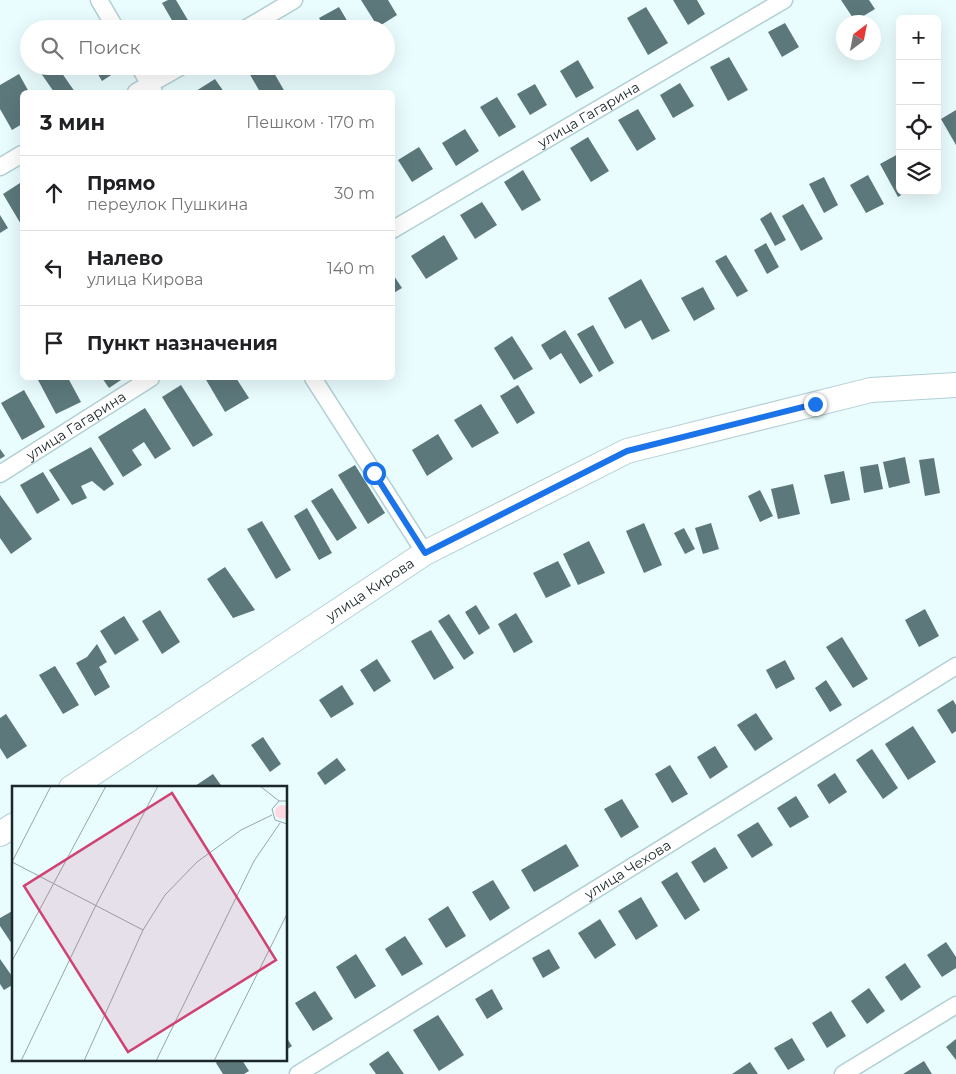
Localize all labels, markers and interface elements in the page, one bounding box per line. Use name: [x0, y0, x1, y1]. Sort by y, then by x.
north arrow: [836, 15, 881, 60]
map controls: [896, 15, 941, 195]
button: +: [896, 15, 941, 60]
search box: [20, 20, 395, 75]
icon: search: [38, 34, 66, 62]
text: Поиск: [78, 36, 141, 59]
button: −: [896, 60, 941, 105]
street label: улица Гагарина: [534, 78, 643, 152]
button: locate: [896, 105, 941, 150]
text: 3 мин: [40, 110, 105, 135]
text: Пешком · 170 m: [246, 113, 375, 132]
button: layers: [896, 150, 941, 195]
text: Прямо: [87, 172, 155, 195]
icon: ahead: [40, 179, 68, 207]
text: 30 m: [334, 184, 375, 203]
text: переулок Пушкина: [87, 195, 248, 214]
text: Налево: [87, 247, 163, 270]
icon: left: [40, 254, 68, 282]
text: 140 m: [327, 259, 375, 278]
text: улица Кирова: [87, 270, 203, 289]
icon: arrive: [40, 329, 68, 357]
text: Пункт назначения: [87, 332, 278, 355]
street label: улица Гагарина: [22, 387, 129, 465]
route end: [804, 393, 827, 416]
route start: [363, 462, 386, 485]
street label: улица Кирова: [322, 554, 418, 626]
inset map: [12, 786, 288, 1062]
street label: улица Чехова: [580, 836, 674, 904]

